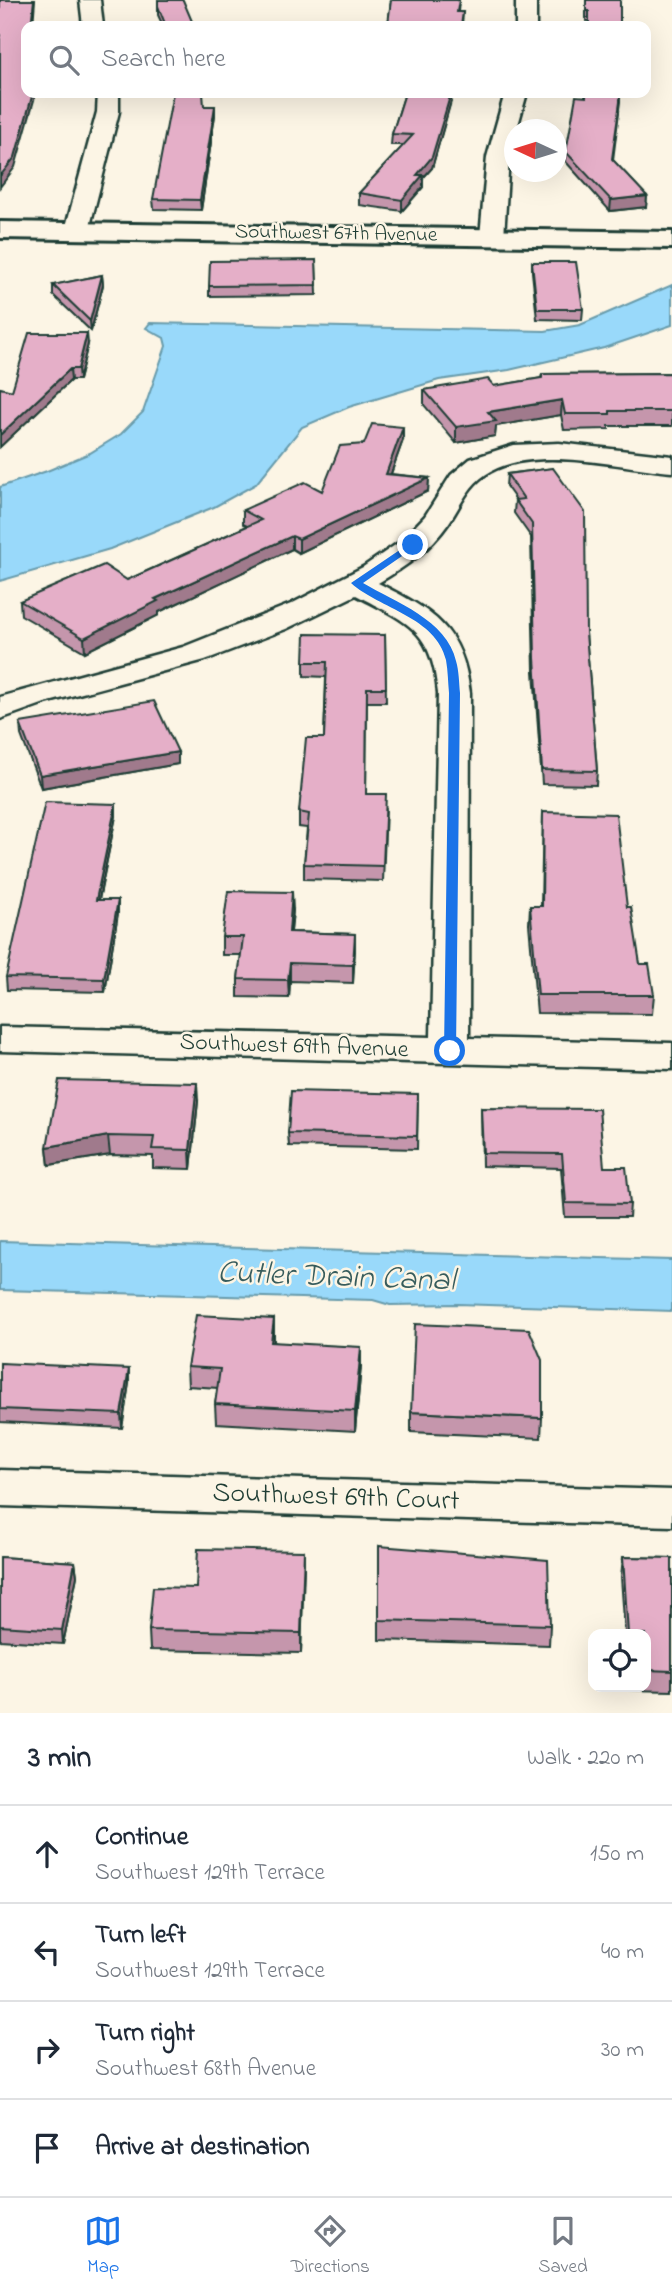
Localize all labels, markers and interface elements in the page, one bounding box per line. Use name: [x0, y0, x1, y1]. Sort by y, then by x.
search box: [21, 21, 651, 98]
icon: search: [45, 41, 83, 79]
text: Search here: [101, 41, 226, 79]
north arrow: [504, 119, 567, 182]
street label: Southwest 67th Avenue: [234, 217, 438, 251]
route end: [397, 529, 428, 560]
street label: Southwest 69th Avenue: [179, 1026, 409, 1068]
route start: [434, 1035, 465, 1066]
water label: Cutler Drain Canal: [216, 1250, 459, 1306]
street label: Southwest 69th Court: [212, 1473, 460, 1523]
map controls: [588, 1629, 651, 1692]
button: locate: [588, 1629, 651, 1692]
text: 3 min: [28, 1737, 91, 1781]
text: Walk · 220 m: [527, 1742, 644, 1775]
text: Continue: [95, 1819, 188, 1857]
icon: ahead: [28, 1835, 66, 1873]
text: 150 m: [590, 1838, 644, 1871]
text: Southwest 129th Terrace: [95, 1857, 325, 1890]
text: Turn left: [95, 1917, 186, 1955]
icon: left: [28, 1933, 66, 1971]
text: 40 m: [601, 1936, 644, 1969]
text: Southwest 129th Terrace: [95, 1955, 325, 1988]
text: Turn right: [95, 2015, 195, 2053]
icon: right: [28, 2031, 66, 2069]
text: 30 m: [601, 2034, 644, 2067]
text: Southwest 68th Avenue: [95, 2053, 316, 2086]
icon: arrive: [28, 2129, 66, 2167]
text: Arrive at destination: [95, 2129, 310, 2167]
tab: Map: [84, 2212, 122, 2281]
tab: Directions: [291, 2212, 370, 2281]
tab: Saved: [538, 2212, 588, 2281]

